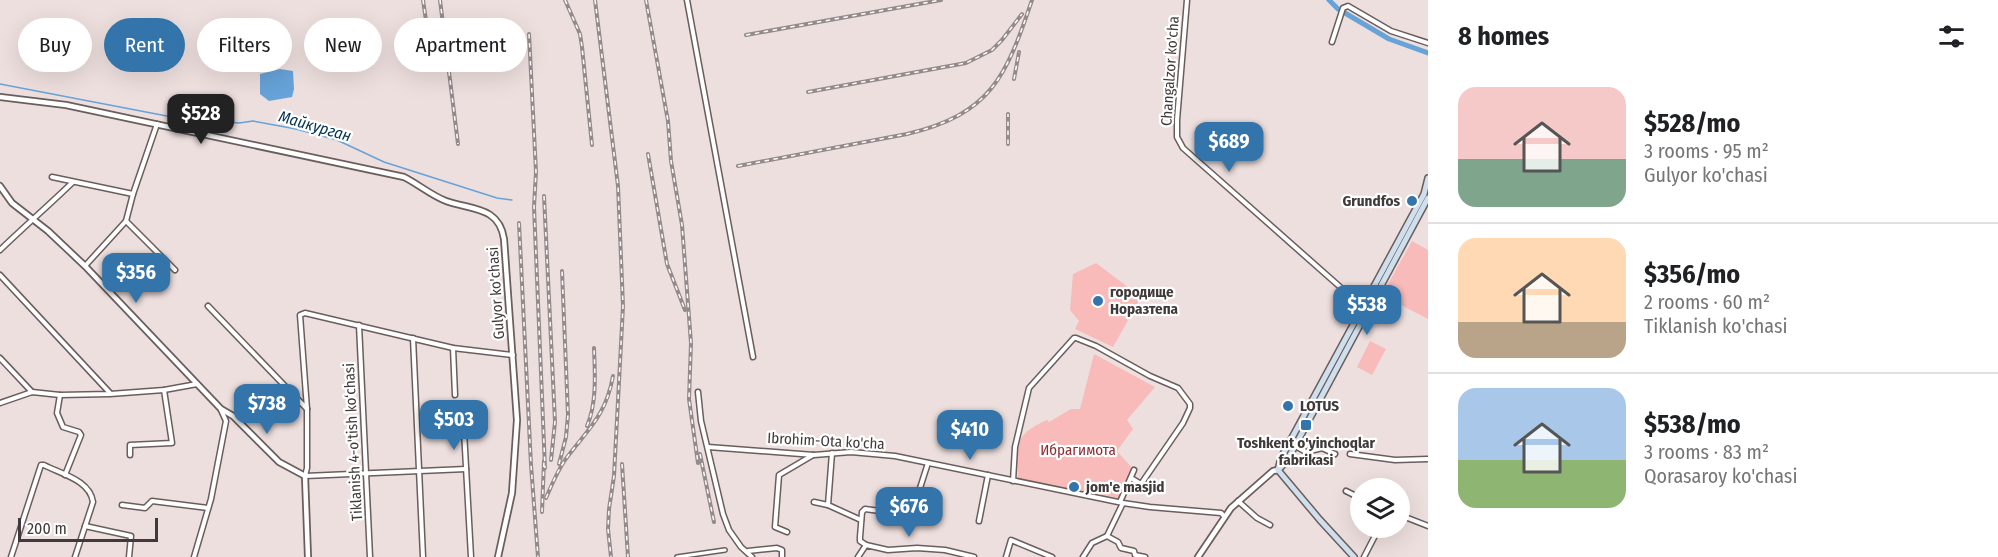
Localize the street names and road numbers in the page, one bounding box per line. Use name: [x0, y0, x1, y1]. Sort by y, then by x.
street label: Changalzor ko'cha: [1157, 15, 1183, 127]
street label: Gulyor ko'chasi: [484, 246, 508, 340]
street label: Tiklanish 4-o'tish ko‘chasi: [340, 363, 366, 521]
street label: Ibrohim-Ota ko'cha: [767, 429, 885, 453]

